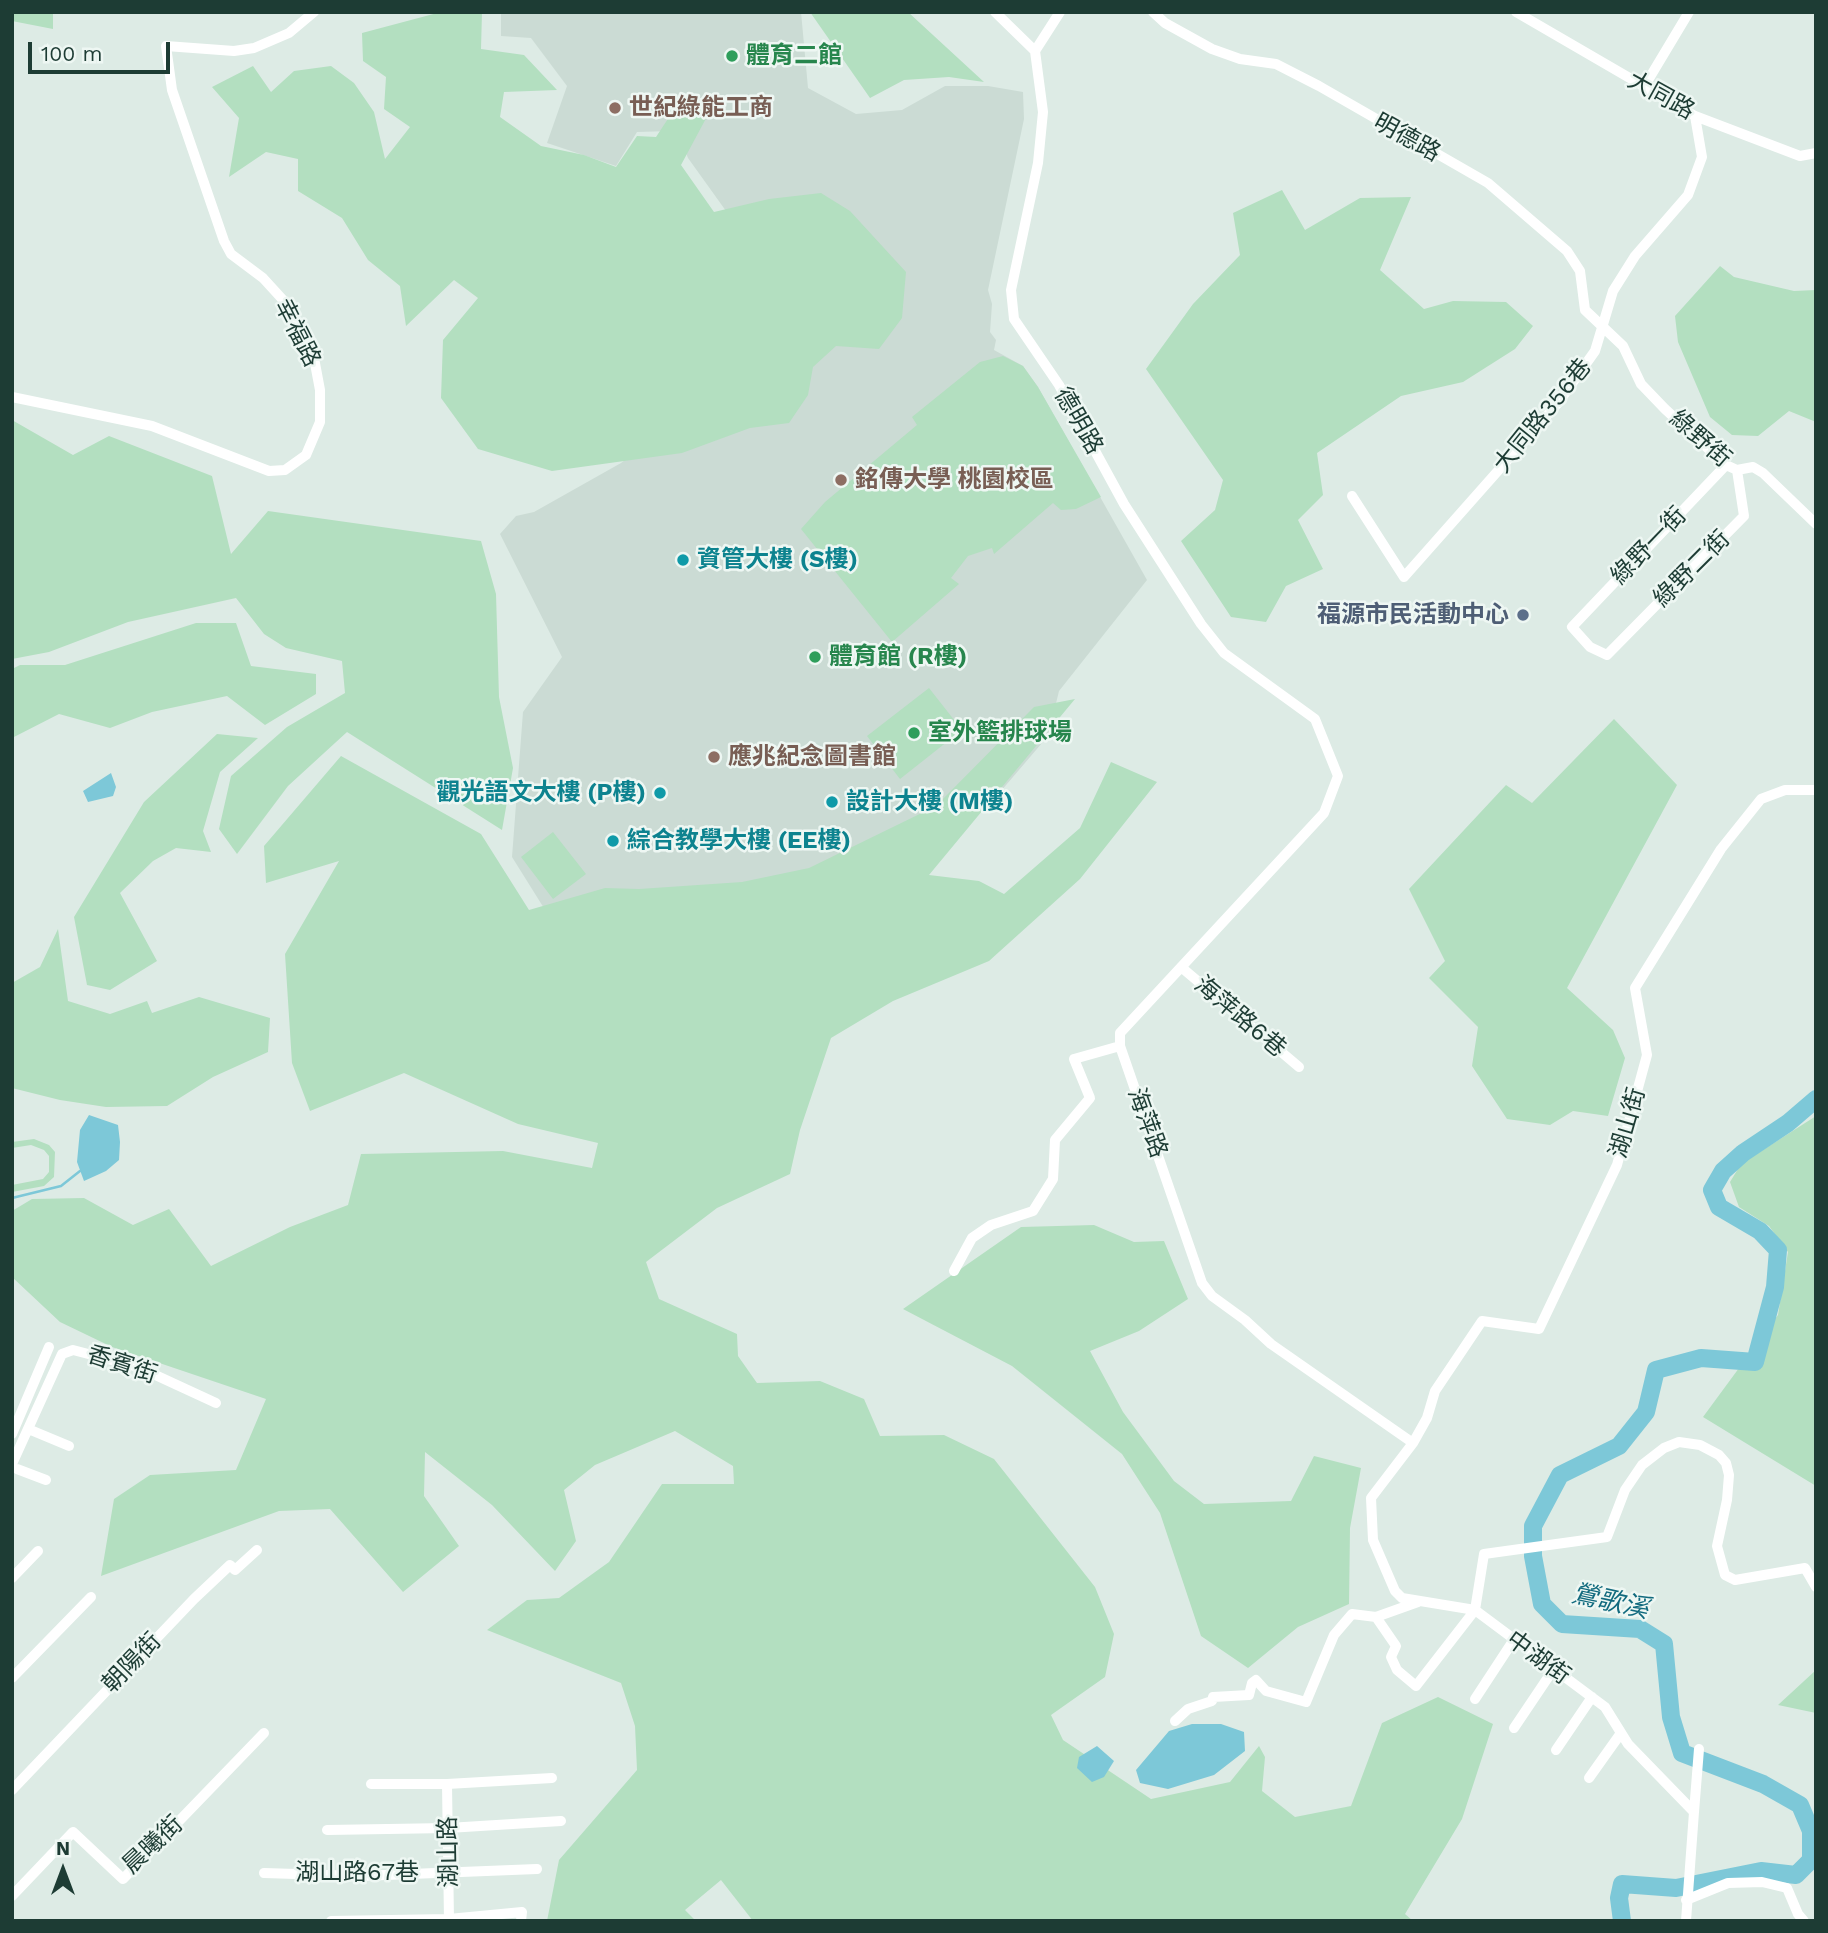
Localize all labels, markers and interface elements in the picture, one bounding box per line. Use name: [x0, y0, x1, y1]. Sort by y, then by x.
scale bar: [32, 28, 173, 72]
text: 100 m: [41, 41, 103, 66]
place label: 體育二館: [746, 42, 842, 70]
marker: 體育二館: [724, 48, 740, 64]
street label: 大同路: [1623, 66, 1699, 126]
place label: 世紀綠能工商: [629, 94, 773, 122]
marker: 世紀綠能工商: [607, 100, 623, 116]
street label: 明德路: [1369, 108, 1445, 168]
street label: 幸福路: [268, 294, 326, 372]
street label: 大同路356巷: [1488, 353, 1598, 479]
street label: 德明路: [1048, 383, 1108, 459]
street label: 綠野街: [1663, 405, 1737, 473]
place label: 銘傳大學 桃園校區: [855, 466, 1054, 494]
marker: 銘傳大學 桃園校區: [833, 472, 849, 488]
street label: 綠野一街: [1605, 501, 1693, 591]
street label: 綠野二街: [1648, 525, 1736, 613]
place label: 資管大樓 (S樓): [697, 546, 858, 574]
marker: 資管大樓 (S樓): [675, 552, 691, 568]
place label: 福源市民活動中心: [1317, 601, 1509, 629]
marker: 福源市民活動中心: [1515, 607, 1531, 623]
place label: 體育館 (R樓): [829, 643, 967, 671]
marker: 體育館 (R樓): [807, 649, 823, 665]
place label: 室外籃排球場: [928, 719, 1072, 747]
marker: 室外籃排球場: [906, 725, 922, 741]
place label: 應兆紀念圖書館: [728, 743, 896, 771]
marker: 應兆紀念圖書館: [706, 749, 722, 765]
place label: 觀光語文大樓 (P樓): [436, 779, 646, 807]
marker: 觀光語文大樓 (P樓): [652, 785, 668, 801]
place label: 設計大樓 (M樓): [846, 788, 1013, 816]
marker: 設計大樓 (M樓): [824, 794, 840, 810]
place label: 綜合教學大樓 (EE樓): [627, 827, 851, 855]
marker: 綜合教學大樓 (EE樓): [605, 833, 621, 849]
street label: 海萍路6巷: [1188, 970, 1292, 1064]
street label: 海萍路: [1121, 1084, 1173, 1162]
street label: 湖山街: [1604, 1084, 1652, 1162]
street label: 香賓街: [83, 1340, 161, 1390]
water label: 鶯歌溪: [1569, 1579, 1651, 1625]
street label: 中湖街: [1500, 1625, 1576, 1691]
street label: 朝陽街: [97, 1627, 167, 1699]
street label: 晨曦街: [117, 1810, 189, 1880]
street label: 湖山路: [434, 1816, 464, 1888]
north arrow: [28, 1835, 98, 1905]
text: N: [56, 1837, 70, 1860]
street label: 湖山路67巷: [295, 1859, 419, 1887]

